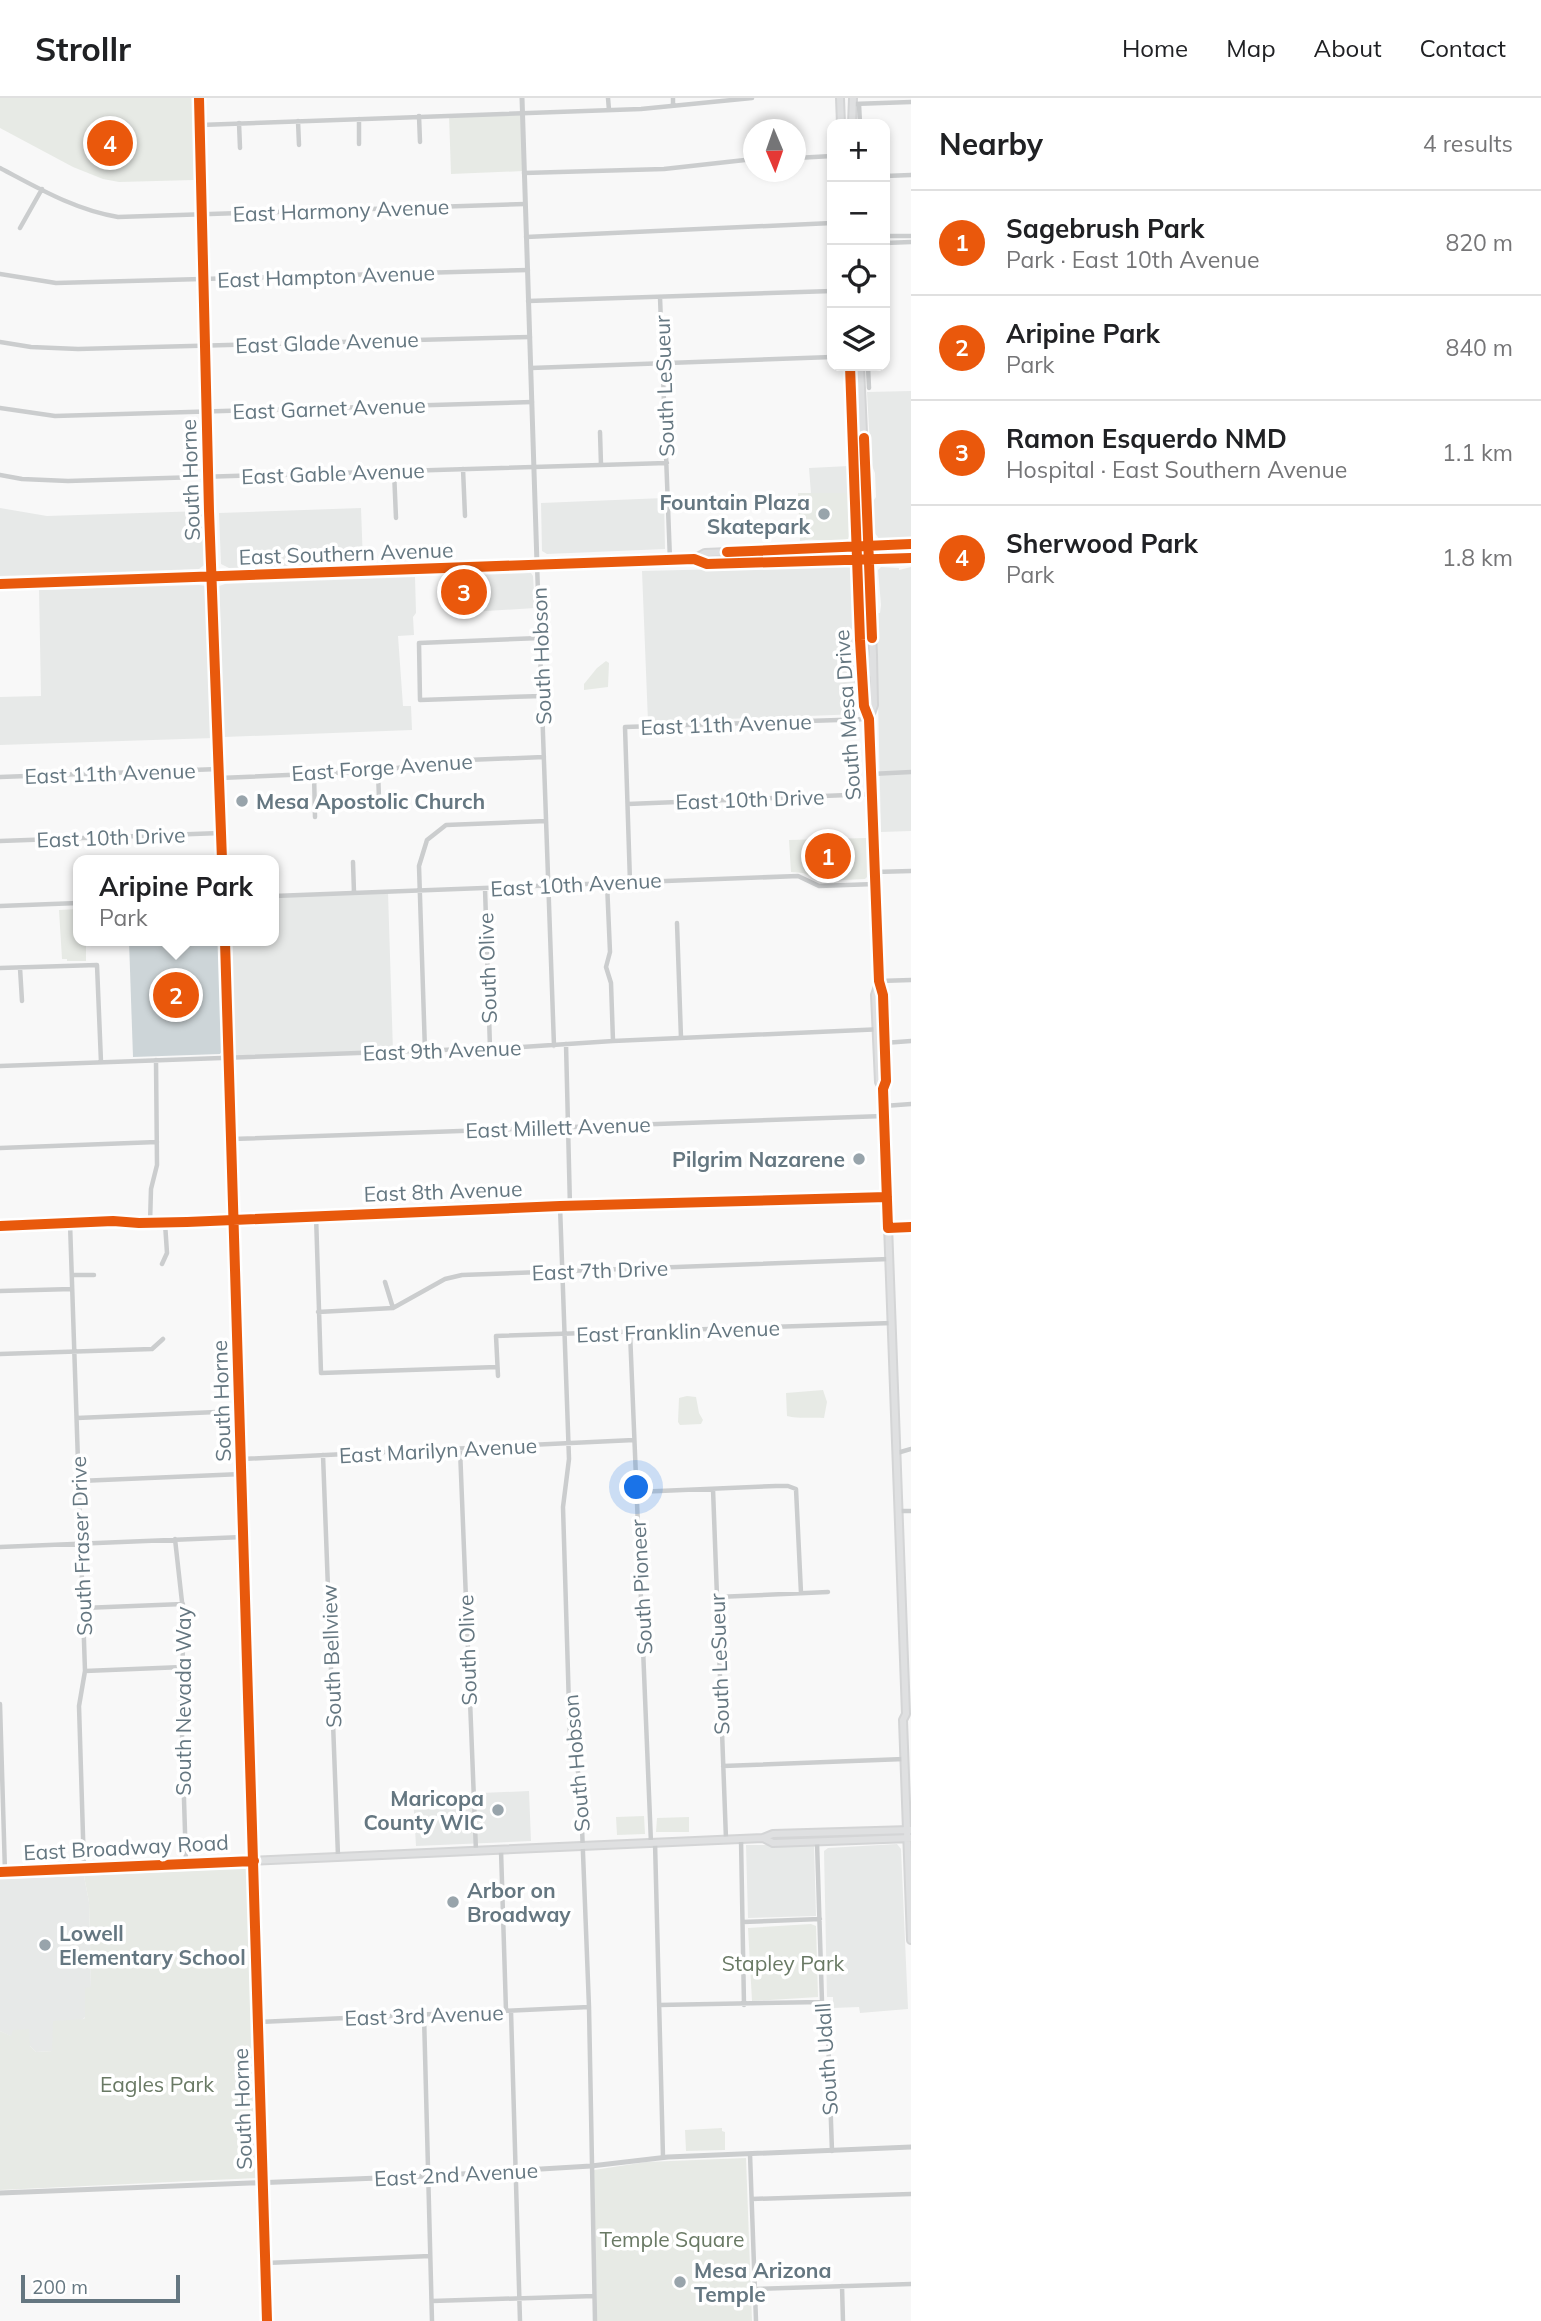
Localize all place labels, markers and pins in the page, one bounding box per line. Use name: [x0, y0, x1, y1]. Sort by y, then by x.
pin: 4: [87, 117, 133, 169]
place label: Fountain Plaza Skatepark: [659, 489, 810, 539]
marker: Fountain Plaza Skatepark: [816, 506, 832, 522]
pin: 3: [441, 566, 487, 618]
place label: Mesa Apostolic Church: [256, 788, 485, 814]
marker: Mesa Apostolic Church: [234, 793, 250, 809]
pin: 1: [805, 830, 851, 882]
pin: 2: [153, 969, 199, 1021]
place label: Pilgrim Nazarene: [672, 1146, 845, 1172]
marker: Pilgrim Nazarene: [851, 1151, 867, 1167]
place label: Maricopa County WIC: [364, 1785, 484, 1835]
marker: Maricopa County WIC: [490, 1802, 506, 1818]
place label: Arbor on Broadway: [467, 1877, 571, 1927]
marker: Arbor on Broadway: [445, 1894, 461, 1910]
place label: Lowell Elementary School: [59, 1920, 246, 1970]
marker: Lowell Elementary School: [37, 1937, 53, 1953]
place label: Mesa Arizona Temple: [694, 2257, 832, 2307]
marker: Mesa Arizona Temple: [672, 2274, 688, 2290]

